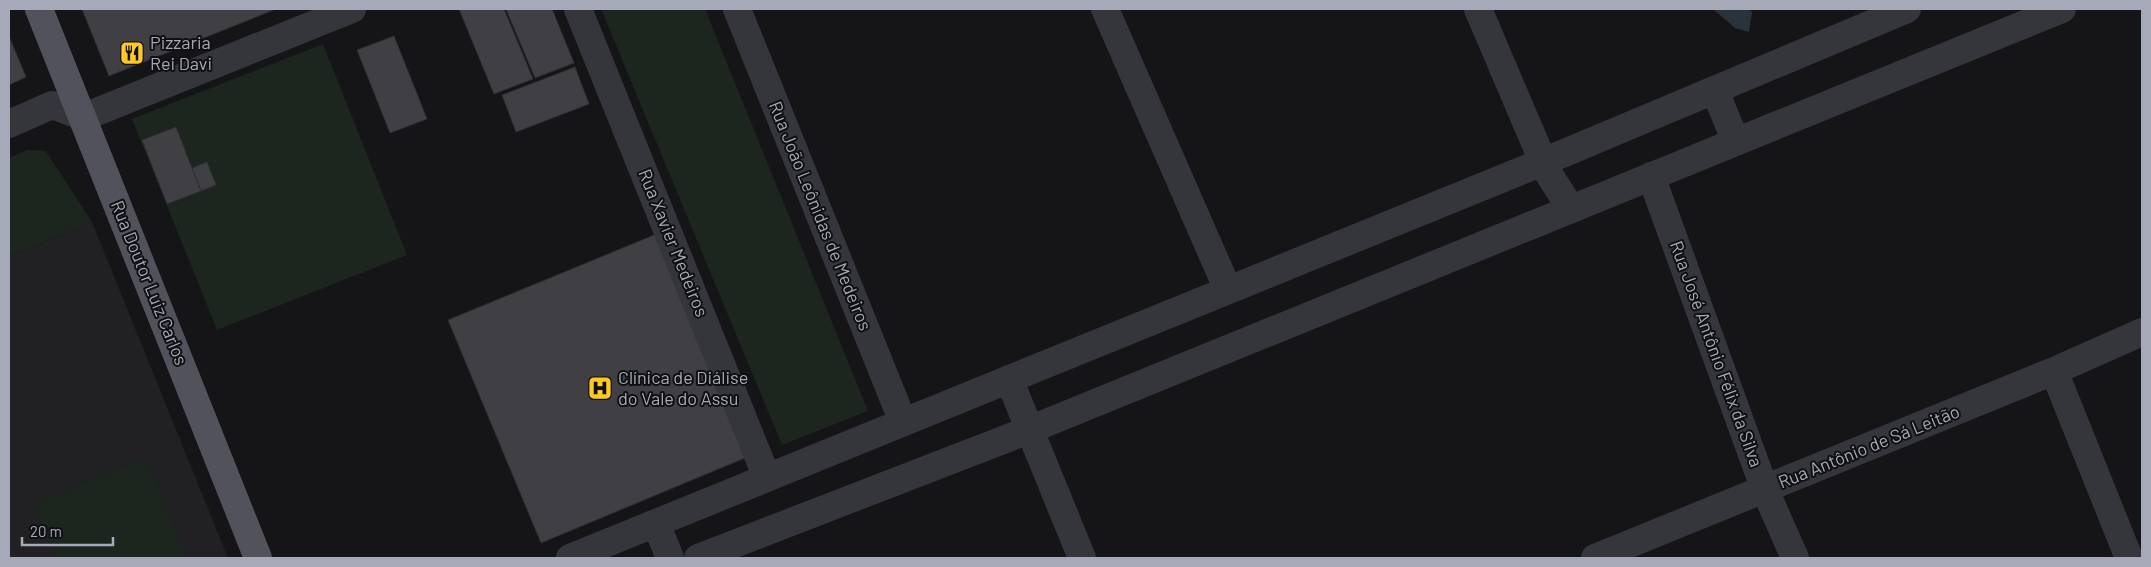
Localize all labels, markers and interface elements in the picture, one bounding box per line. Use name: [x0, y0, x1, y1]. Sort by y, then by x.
place label: Pizzaria Rei Davi: [150, 31, 212, 74]
restaurant icon: Pizzaria Rei Davi: [119, 40, 145, 66]
street label: Rua João Leônidas de Medeiros: [765, 98, 877, 334]
street label: Rua Xavier Medeiros: [634, 166, 714, 320]
street label: Rua Doutor Luiz Carlos: [107, 197, 193, 368]
street label: Rua José Antônio Félix da Silva: [1666, 238, 1768, 470]
place label: Clínica de Diálise do Vale do Assu: [618, 366, 748, 409]
hospital icon: Clínica de Diálise do Vale do Assu: [587, 375, 613, 401]
street label: Rua Antônio de Sá Leitão: [1775, 400, 1963, 493]
scale bar: [22, 514, 114, 546]
text: 20 m: [30, 522, 62, 540]

